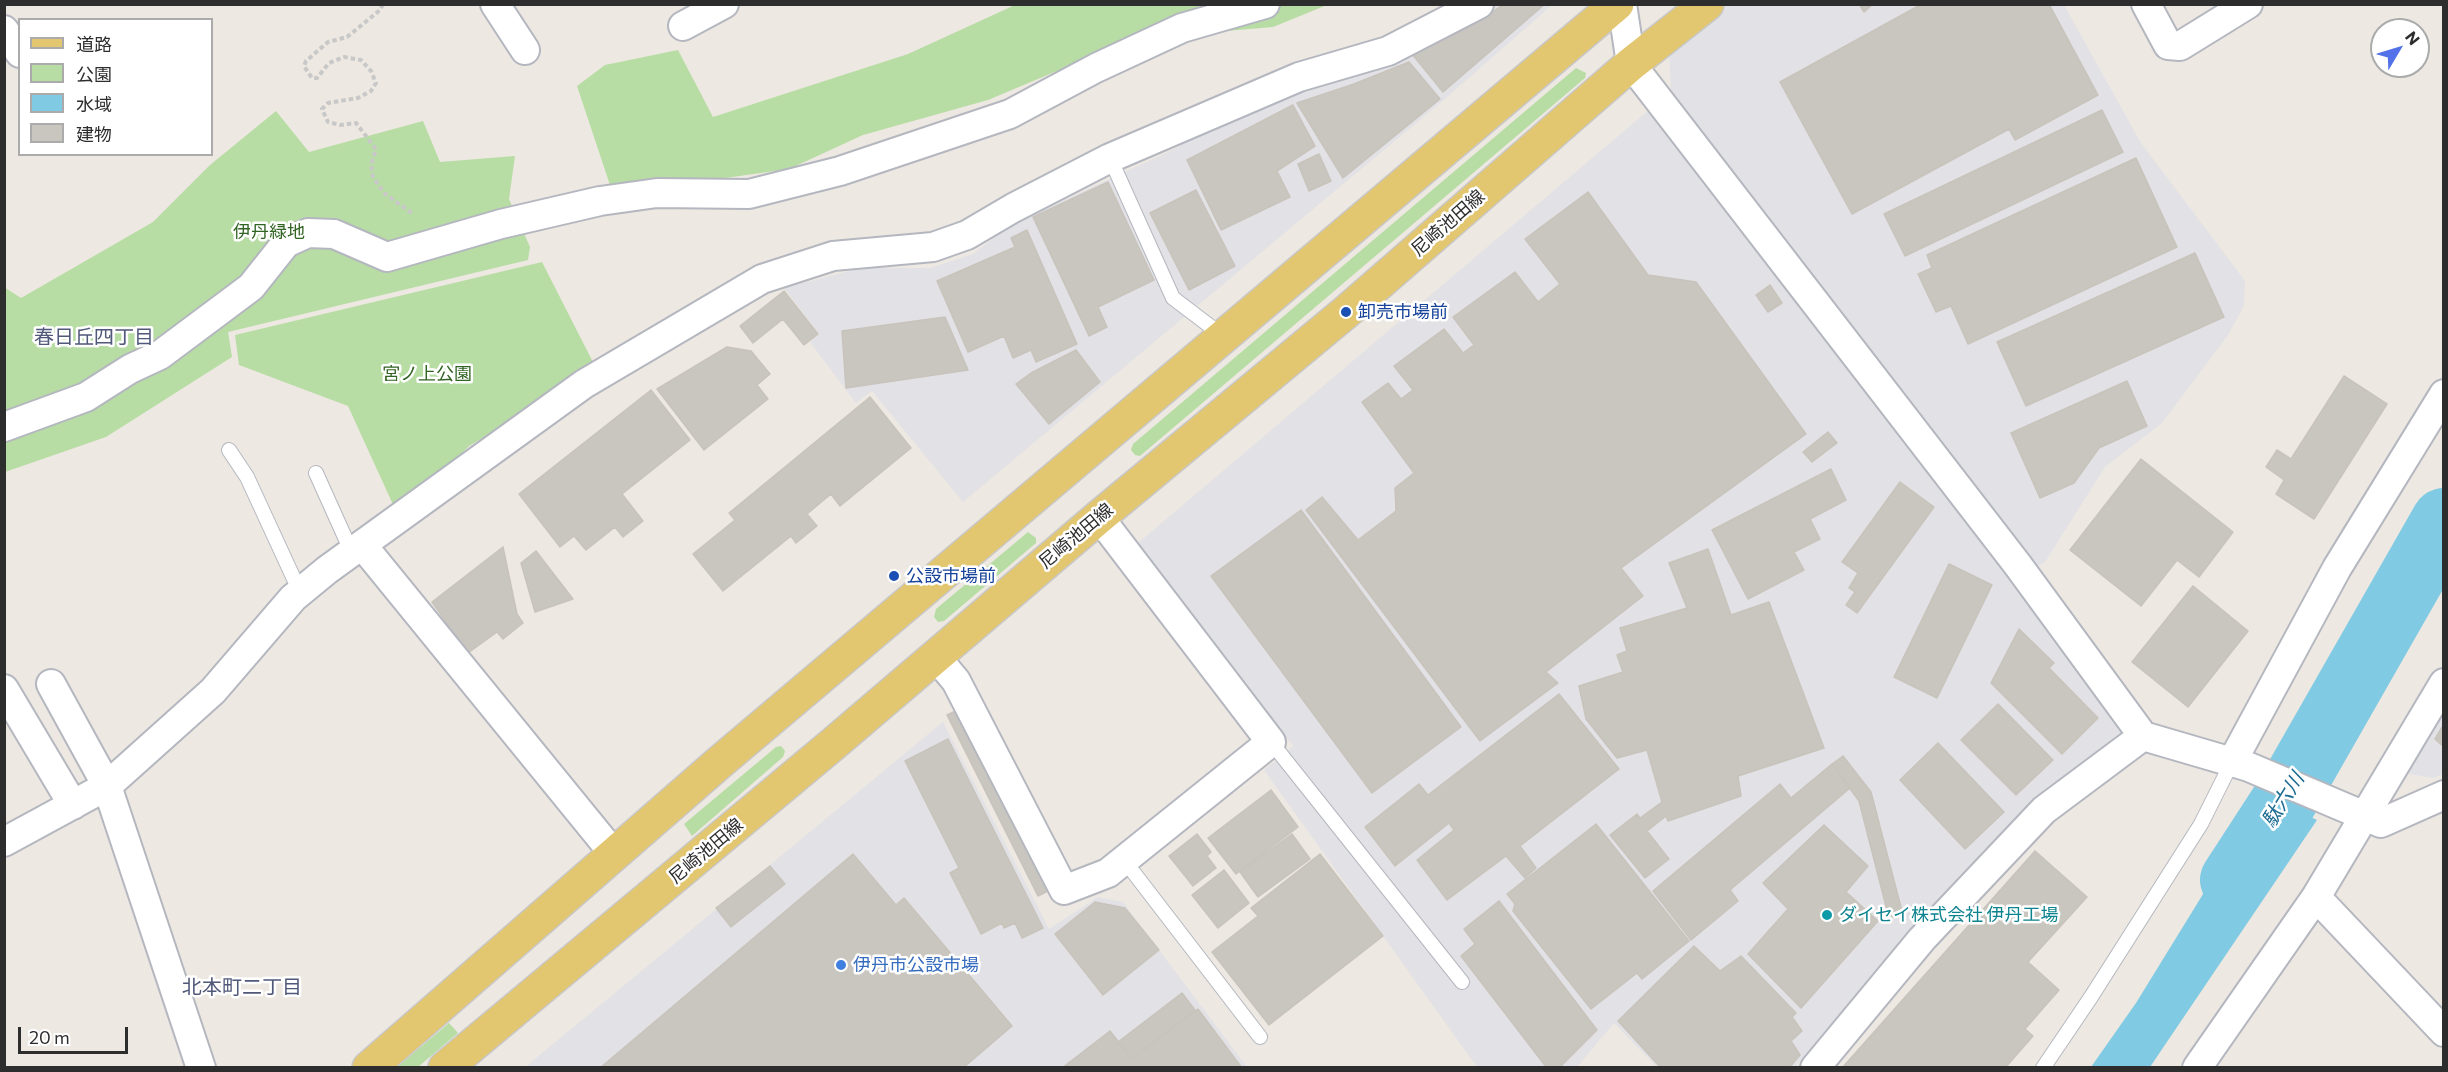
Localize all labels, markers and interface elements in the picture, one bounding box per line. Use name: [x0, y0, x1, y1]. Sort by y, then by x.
legend: [18, 18, 213, 156]
north arrow: [2370, 18, 2430, 78]
text: N: [2402, 27, 2424, 48]
text: 道路: [76, 33, 112, 55]
text: 公園: [76, 63, 112, 85]
text: 水域: [76, 93, 112, 115]
text: 建物: [76, 123, 112, 145]
street label: 尼崎池田線: [1407, 185, 1489, 261]
park label: 伊丹緑地: [233, 221, 305, 243]
place label: 卸売市場前: [1358, 301, 1448, 323]
marker: 卸売市場前: [1339, 305, 1353, 319]
district label: 春日丘四丁目: [34, 325, 154, 349]
park label: 宮ノ上公園: [382, 363, 472, 385]
street label: 尼崎池田線: [1035, 499, 1117, 573]
place label: 公設市場前: [906, 565, 996, 587]
marker: 公設市場前: [887, 569, 901, 583]
water label: 駄六川: [2257, 768, 2309, 832]
street label: 尼崎池田線: [665, 814, 747, 888]
place label: ダイセイ株式会社 伊丹工場: [1839, 904, 2058, 926]
marker: ダイセイ株式会社 伊丹工場: [1820, 908, 1834, 922]
place label: 伊丹市公設市場: [853, 954, 979, 976]
marker: 伊丹市公設市場: [834, 958, 848, 972]
district label: 北本町二丁目: [182, 975, 302, 999]
scale bar: [21, 1015, 130, 1053]
text: 20 m: [29, 1026, 70, 1048]

